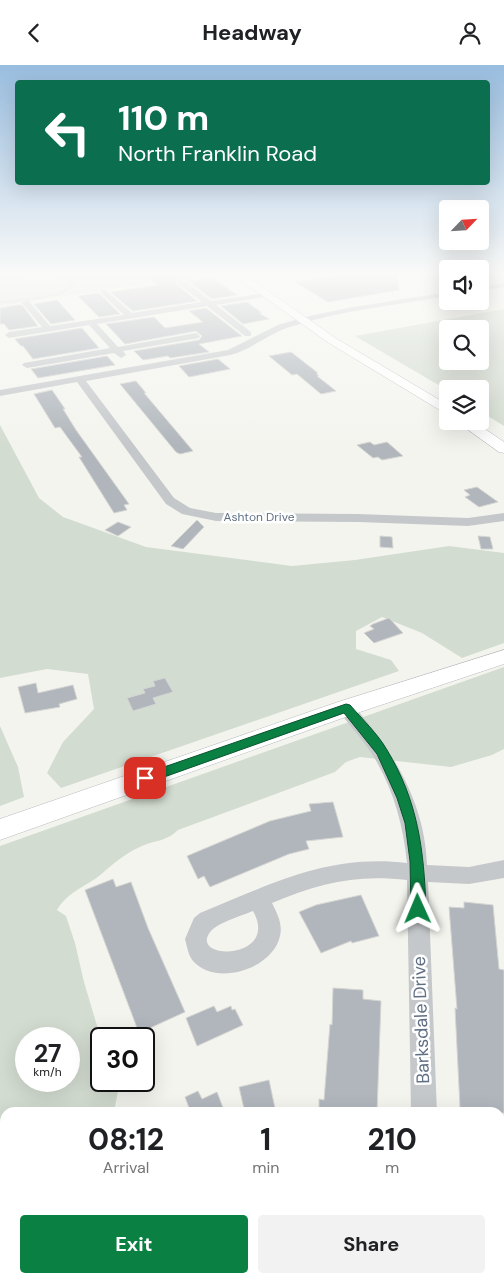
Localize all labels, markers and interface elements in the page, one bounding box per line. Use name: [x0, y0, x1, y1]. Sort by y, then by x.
text: Headway: [202, 18, 302, 47]
icon: back: [20, 19, 48, 47]
icon: person: [456, 19, 484, 47]
text: 110 m: [118, 95, 209, 141]
icon: left: [35, 100, 100, 165]
text: North Franklin Road: [118, 139, 317, 168]
north arrow: [439, 200, 489, 250]
map controls: [439, 200, 489, 430]
button: sound: [439, 260, 489, 310]
button: search: [439, 320, 489, 370]
button: layers: [439, 380, 489, 430]
street label: Ashton Drive: [223, 509, 295, 525]
pin: [124, 757, 166, 799]
icon: arrive: [131, 764, 159, 792]
position arrow: [391, 882, 443, 934]
street label: Barksdale Drive: [407, 956, 435, 1084]
speed limit sign: 30: [90, 1027, 155, 1092]
text: 27: [34, 1037, 61, 1070]
text: km/h: [33, 1064, 62, 1080]
text: 08:12: [88, 1120, 164, 1159]
text: 1: [260, 1120, 271, 1159]
text: 210: [368, 1120, 417, 1159]
text: Arrival: [103, 1157, 149, 1178]
text: min: [252, 1157, 279, 1178]
text: m: [385, 1157, 399, 1178]
button: Exit: [20, 1215, 248, 1273]
button: Share: [258, 1215, 485, 1273]

